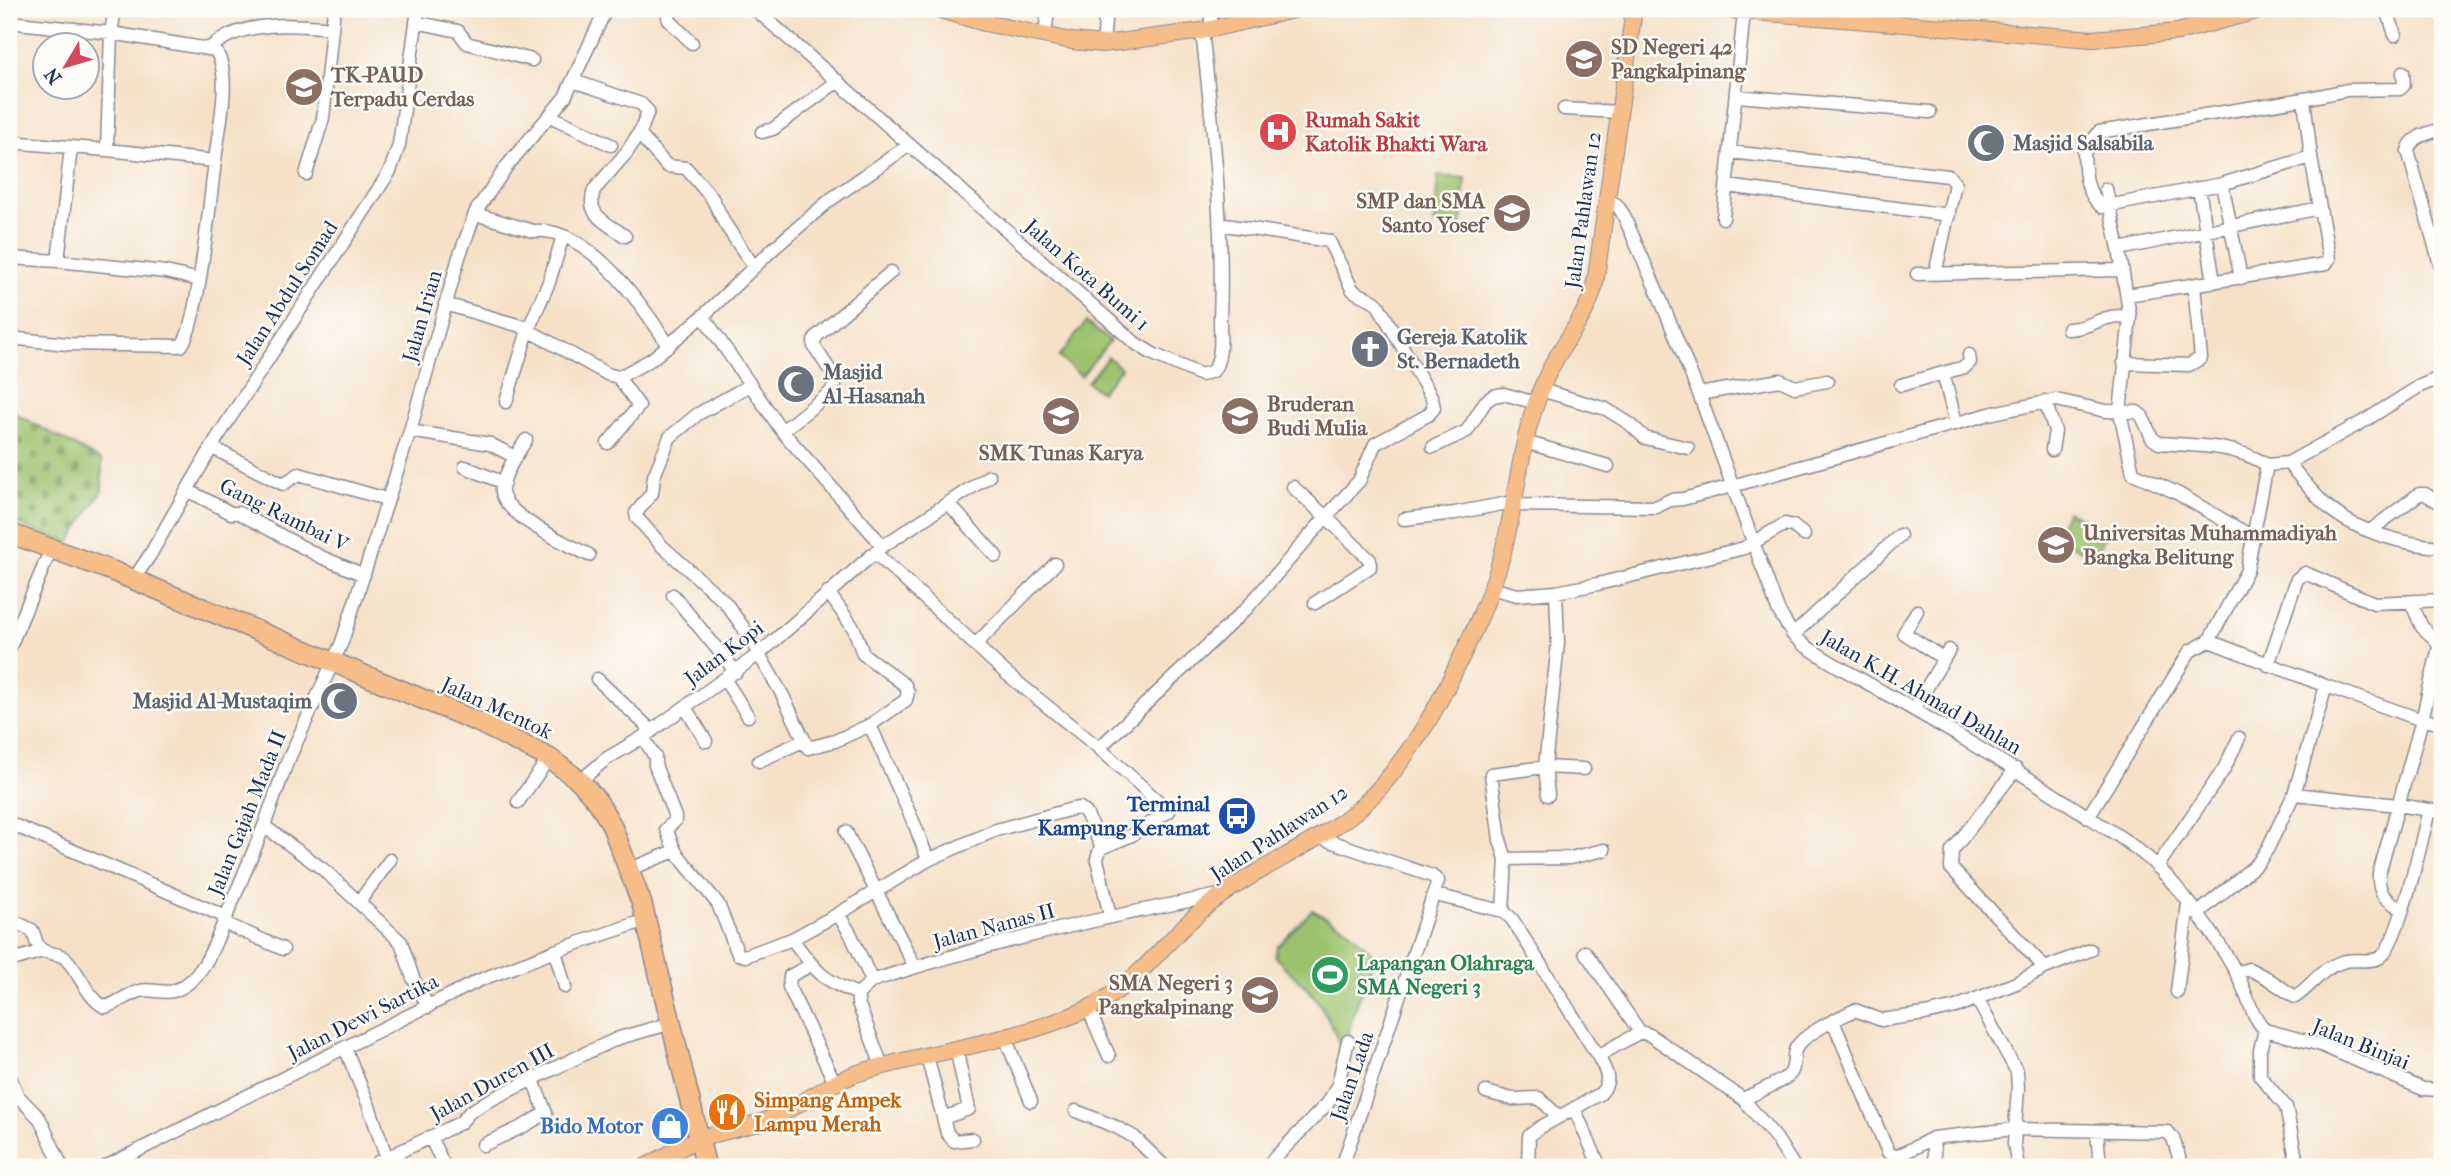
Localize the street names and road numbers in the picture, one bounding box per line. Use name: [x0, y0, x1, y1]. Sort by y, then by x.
street label: Jalan Pahlawan 12: [1560, 130, 1606, 292]
street label: Jalan Kota Bumi 1: [1018, 213, 1154, 336]
street label: Jalan Abdul Somad: [230, 216, 343, 371]
street label: Jalan Irian: [397, 267, 447, 367]
street label: Gang Rambai V: [216, 473, 353, 557]
street label: Jalan Kopi: [678, 616, 768, 692]
street label: Jalan K.H. Ahmad Dahlan: [1814, 624, 2026, 759]
street label: Jalan Mentok: [436, 671, 556, 744]
street label: Jalan Gajah Mada II: [202, 727, 291, 901]
street label: Jalan Pahlawan 12: [1204, 780, 1352, 887]
street label: Jalan Nanas II: [929, 898, 1058, 954]
street label: Jalan Dewi Sartika: [282, 969, 443, 1066]
street label: Jalan Binjai: [2307, 1013, 2413, 1074]
street label: Jalan Lada: [1325, 1028, 1379, 1126]
street label: Jalan Duren III: [424, 1038, 558, 1127]

